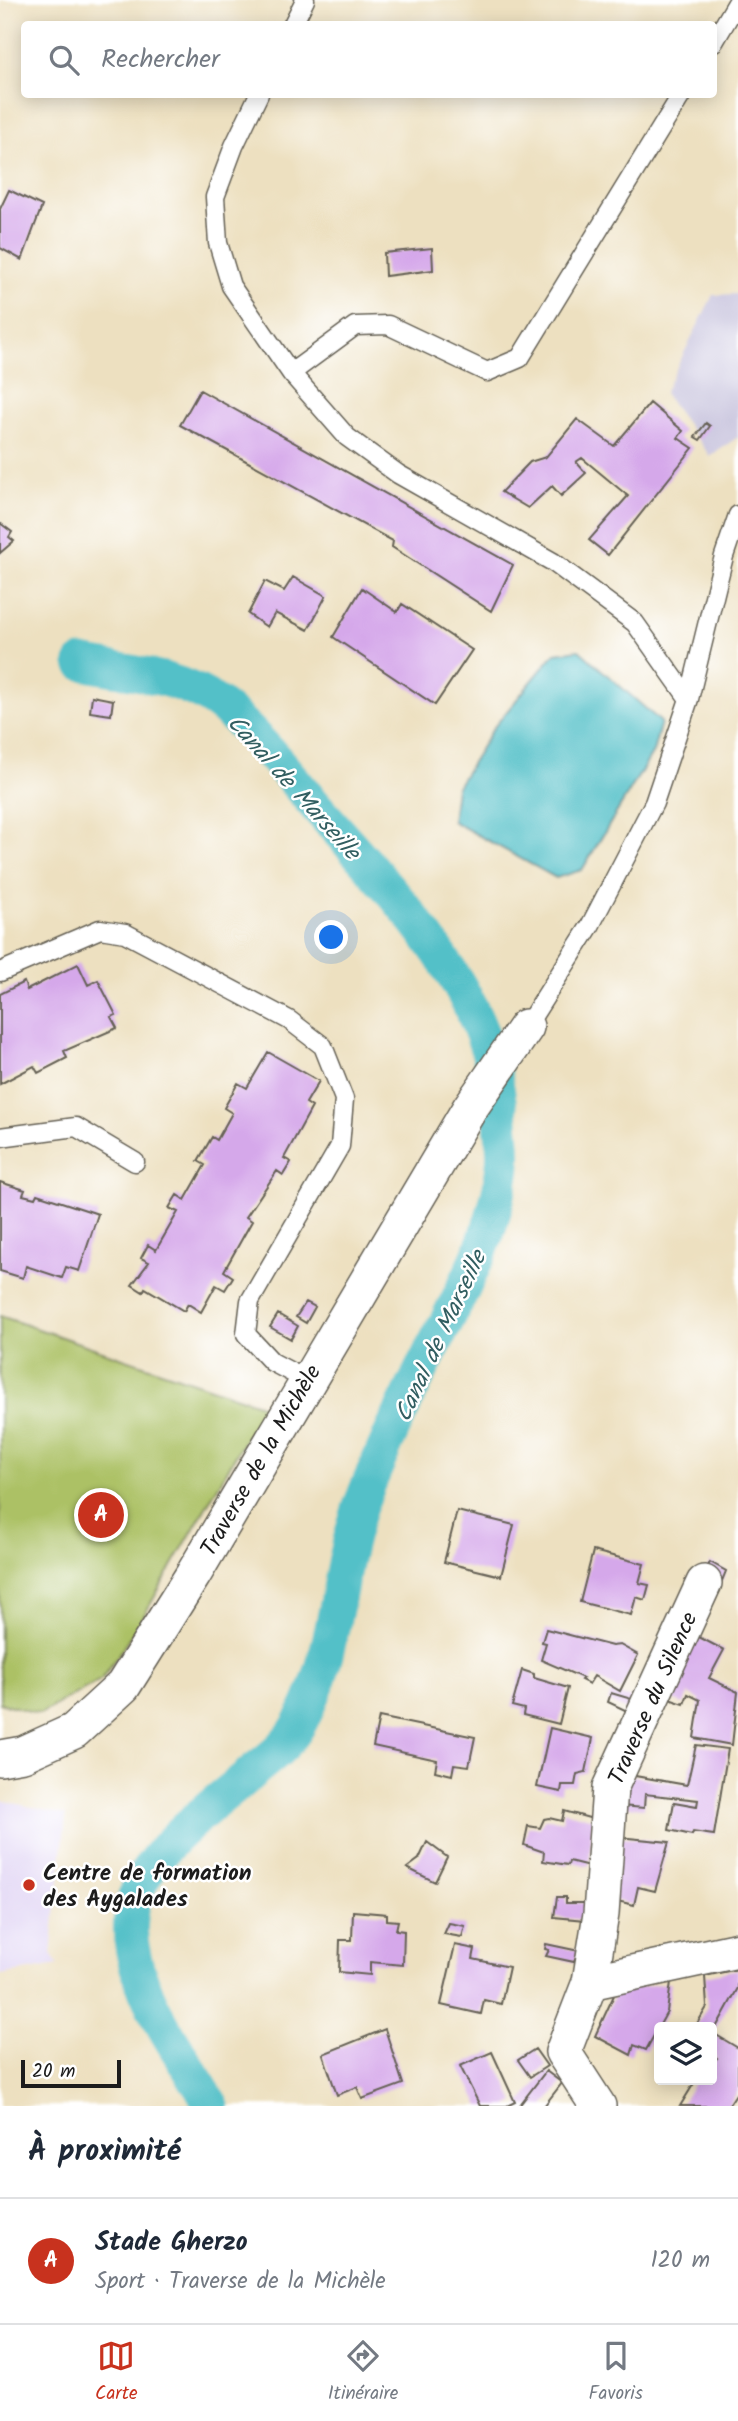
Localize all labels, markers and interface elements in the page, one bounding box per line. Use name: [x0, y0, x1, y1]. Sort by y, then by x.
search box: [21, 21, 717, 98]
text: Rechercher: [101, 39, 220, 81]
icon: search: [45, 41, 83, 79]
water label: Canal de Marseille: [216, 706, 371, 871]
your location: [314, 920, 348, 954]
water label: Canal de Marseille: [385, 1243, 499, 1429]
street label: Traverse de la Michèle: [192, 1358, 331, 1564]
pin: A: [78, 1489, 124, 1541]
street label: Traverse du Silence: [600, 1607, 708, 1791]
place label: Centre de formation des Aygalades: [43, 1856, 252, 1918]
marker: Centre de formation des Aygalades: [21, 1877, 37, 1893]
map controls: [654, 2022, 717, 2085]
button: layers: [654, 2022, 717, 2085]
scale bar: [21, 2057, 121, 2089]
text: 20 m: [32, 2057, 75, 2087]
text: À proximité: [28, 2128, 181, 2176]
text: Stade Gherzo: [95, 2222, 248, 2264]
text: A: [44, 2243, 58, 2279]
text: 120 m: [650, 2243, 710, 2279]
text: Sport · Traverse de la Michèle: [95, 2264, 386, 2300]
tab: Carte: [95, 2337, 138, 2409]
tab: Itinéraire: [328, 2337, 398, 2409]
tab: Favoris: [589, 2337, 643, 2409]

